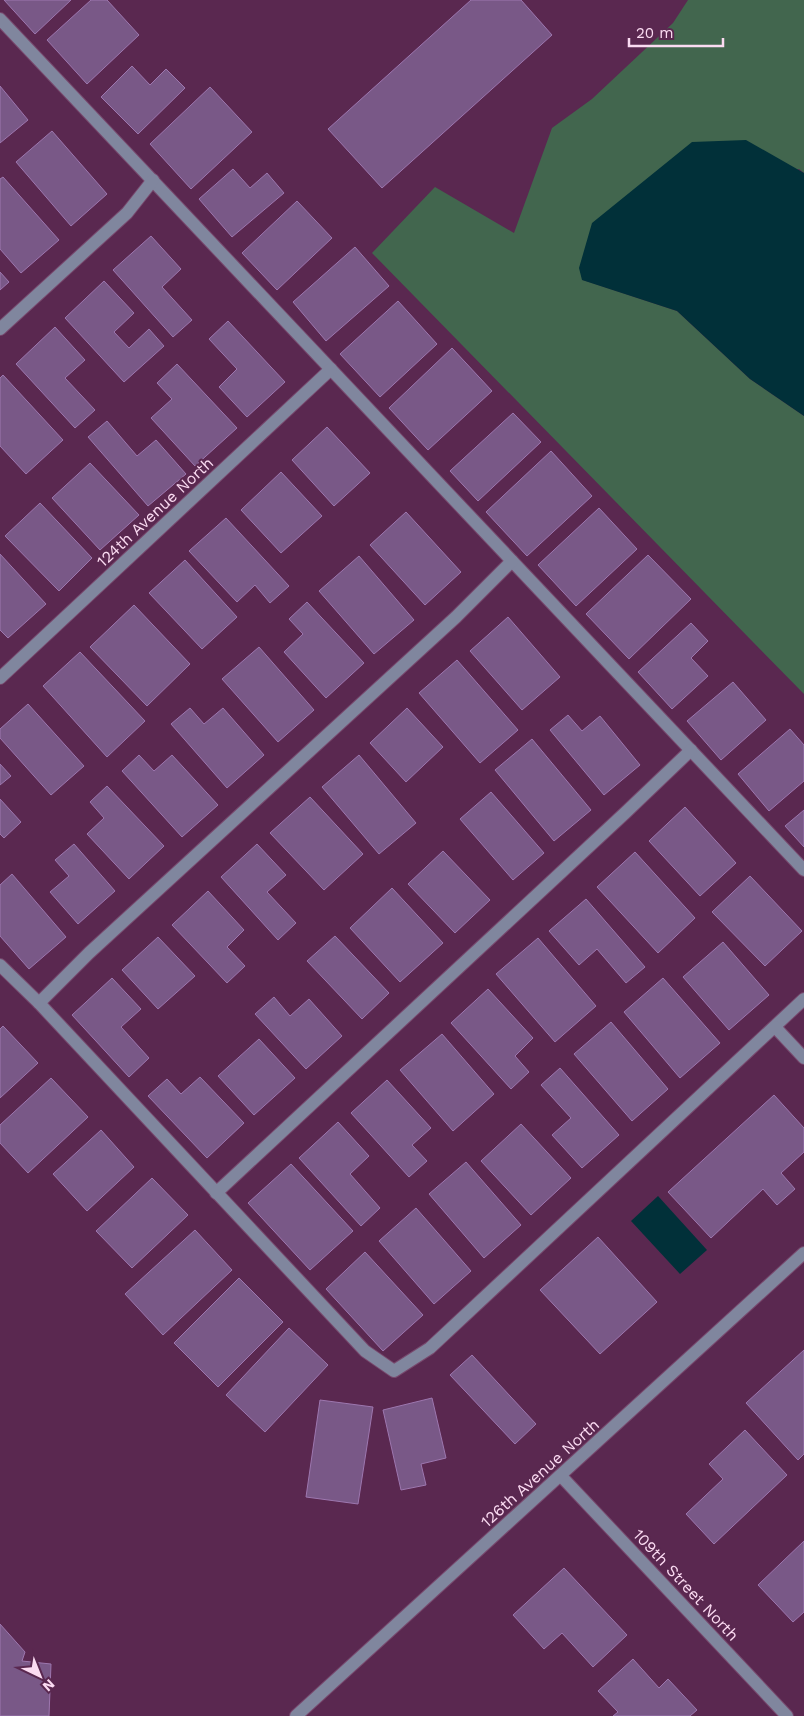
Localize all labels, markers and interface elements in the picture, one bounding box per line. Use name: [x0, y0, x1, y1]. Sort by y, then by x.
scale bar: [629, 15, 723, 47]
text: 20 m: [636, 24, 674, 42]
street label: 124th Avenue North: [93, 453, 217, 571]
street label: 126th Avenue North: [477, 1415, 603, 1531]
street label: 109th Street North: [629, 1525, 743, 1645]
north arrow: [15, 1651, 65, 1701]
text: N: [40, 1676, 58, 1695]

